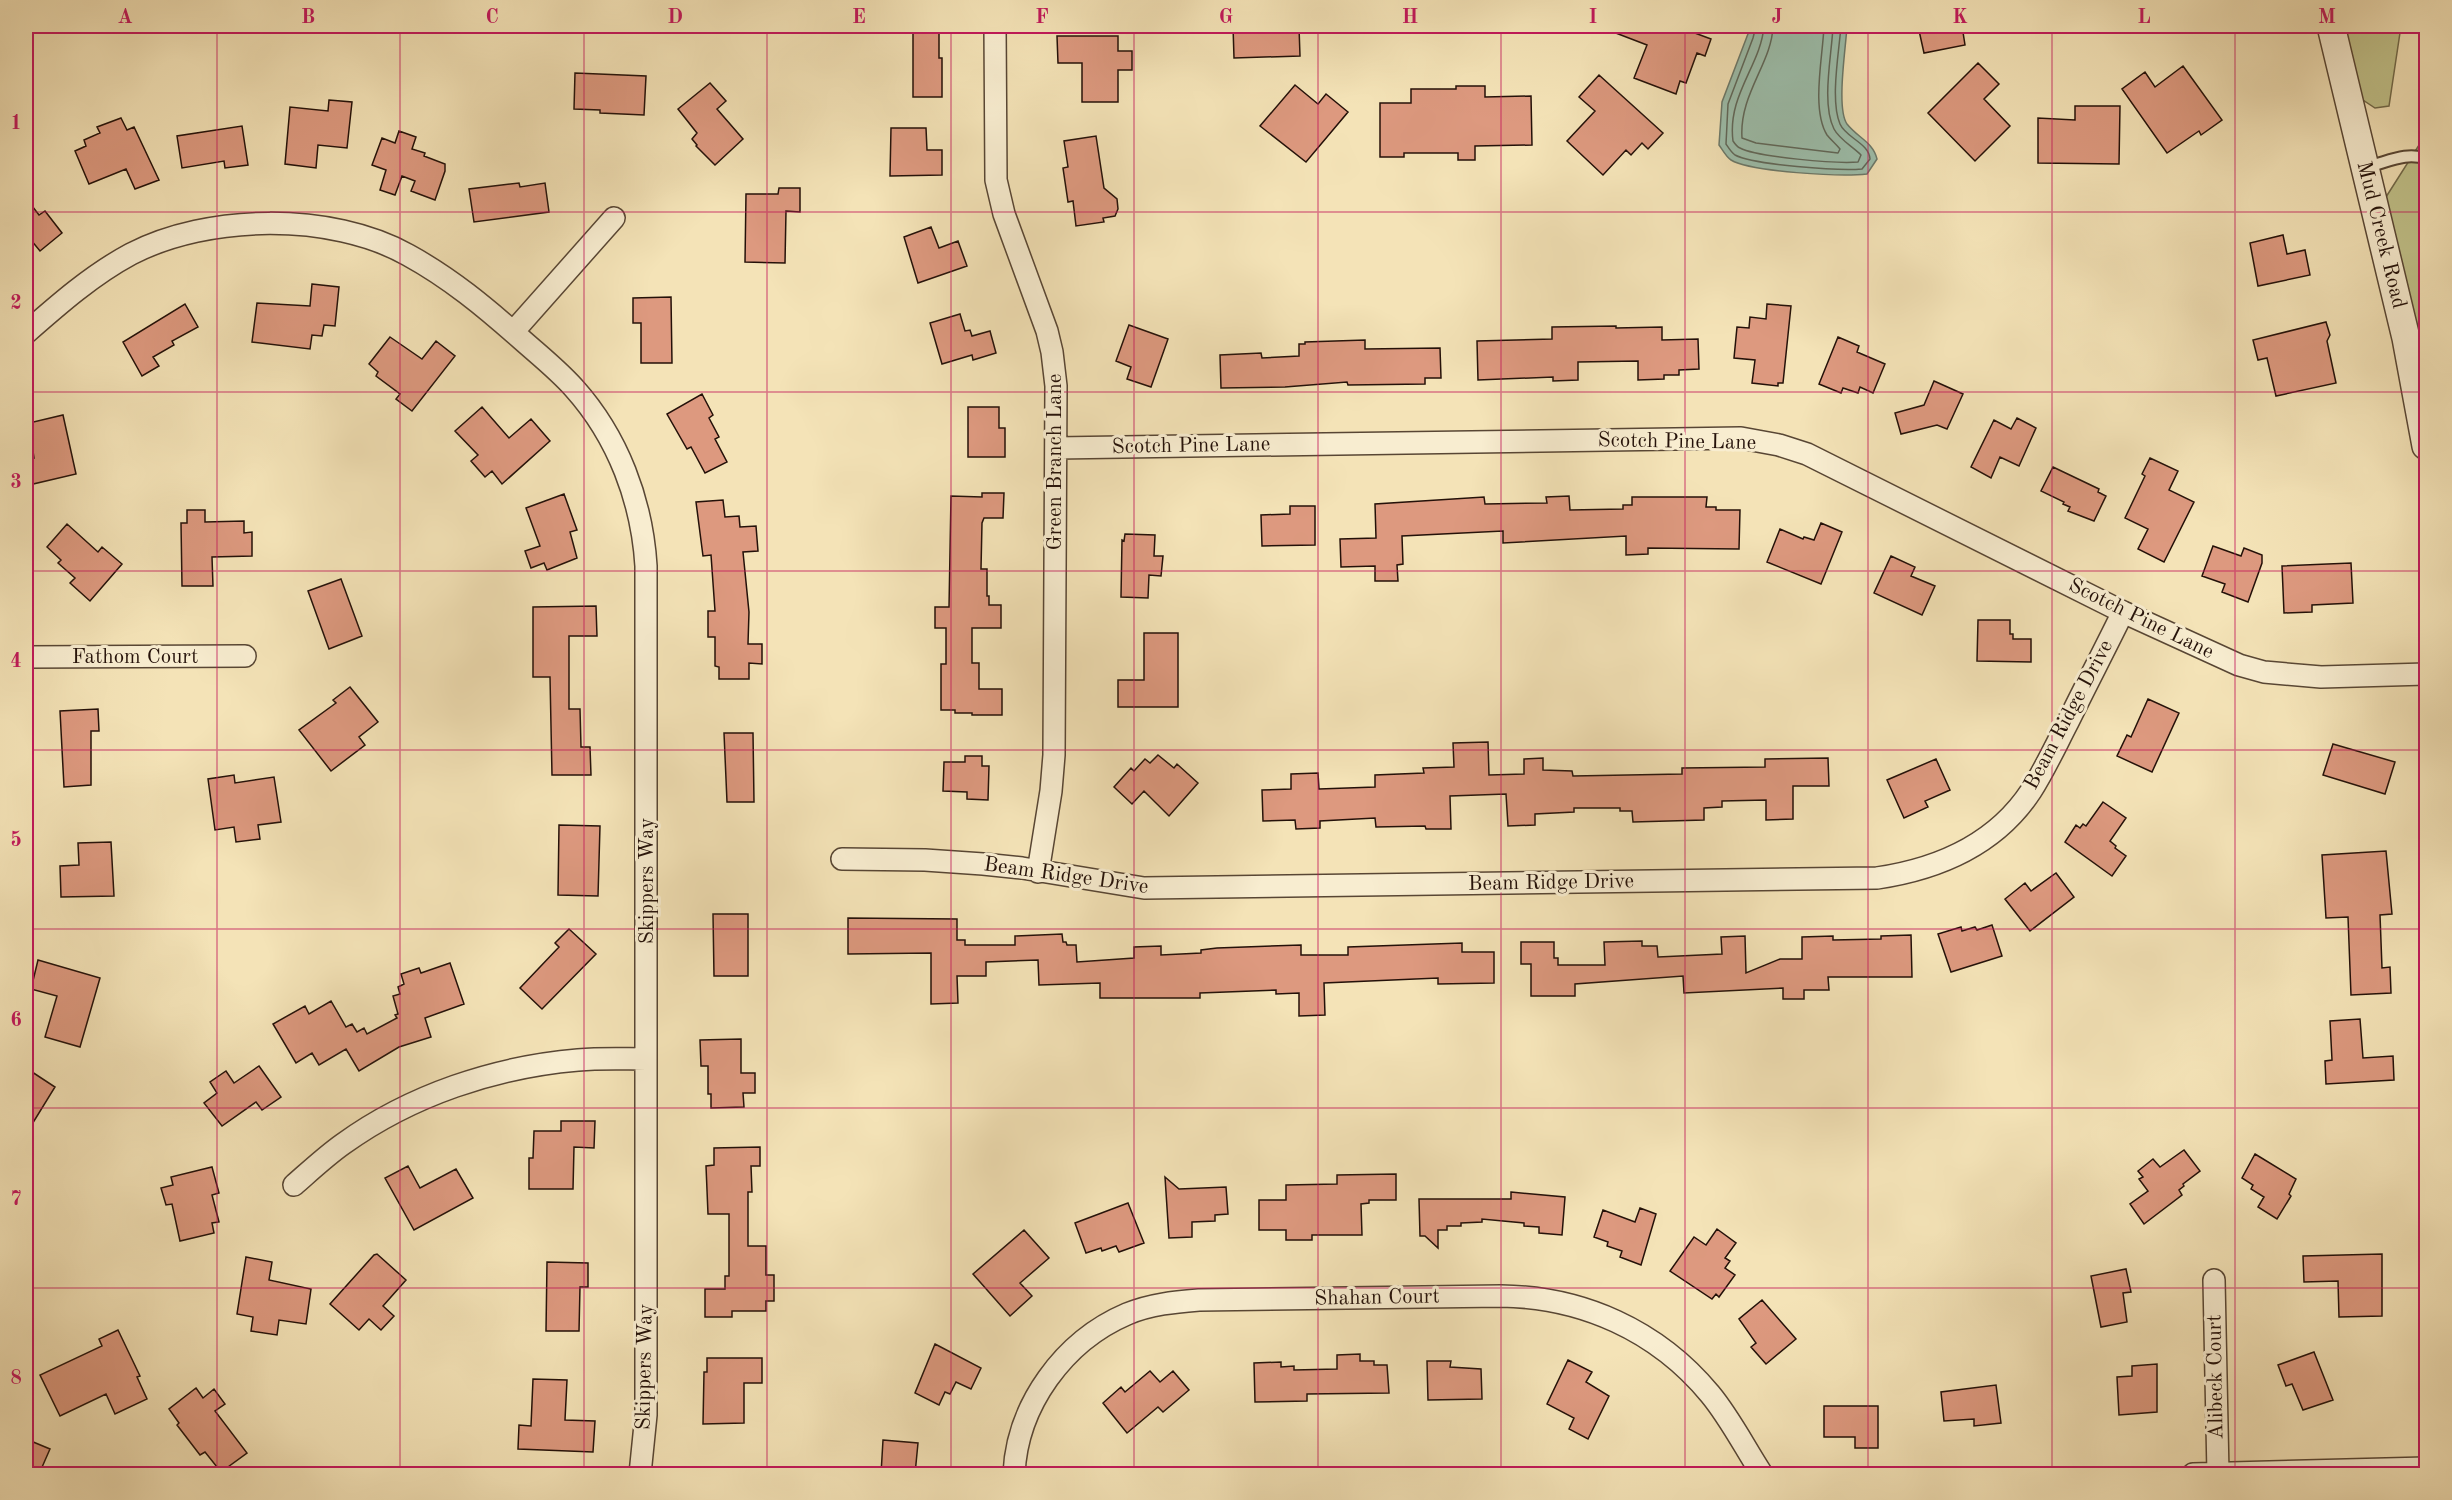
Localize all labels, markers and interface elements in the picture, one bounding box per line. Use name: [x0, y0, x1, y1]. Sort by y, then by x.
text: A: [117, 8, 133, 28]
text: B: [301, 8, 315, 28]
text: C: [485, 8, 499, 28]
text: D: [667, 8, 683, 28]
text: E: [852, 8, 866, 28]
text: F: [1035, 8, 1049, 28]
text: G: [1219, 8, 1233, 28]
text: H: [1402, 8, 1418, 28]
text: I: [1589, 8, 1597, 28]
text: J: [1772, 8, 1783, 28]
text: K: [1952, 8, 1968, 28]
text: L: [2137, 8, 2151, 28]
text: M: [2318, 8, 2336, 28]
text: 1: [10, 114, 22, 134]
street label: Mud Creek Road: [2353, 159, 2409, 311]
text: 2: [10, 294, 22, 314]
street label: Green Branch Lane: [1045, 374, 1066, 551]
street label: Scotch Pine Lane: [1597, 430, 1757, 454]
street label: Scotch Pine Lane: [1111, 434, 1271, 458]
text: 3: [10, 473, 22, 493]
street label: Scotch Pine Lane: [2065, 575, 2217, 663]
street label: Beam Ridge Drive: [2021, 637, 2117, 793]
street label: Fathom Court: [72, 647, 198, 668]
text: 4: [10, 652, 22, 672]
street label: Skippers Way: [637, 818, 658, 944]
text: 5: [10, 830, 22, 851]
street label: Beam Ridge Drive: [982, 854, 1150, 898]
street label: Beam Ridge Drive: [1468, 871, 1634, 895]
text: 6: [10, 1011, 22, 1031]
text: 7: [10, 1190, 22, 1210]
street label: Shahan Court: [1314, 1286, 1440, 1310]
street label: Skippers Way: [633, 1304, 657, 1430]
street label: Alibeck Court: [2204, 1314, 2228, 1440]
text: 8: [10, 1369, 22, 1389]

